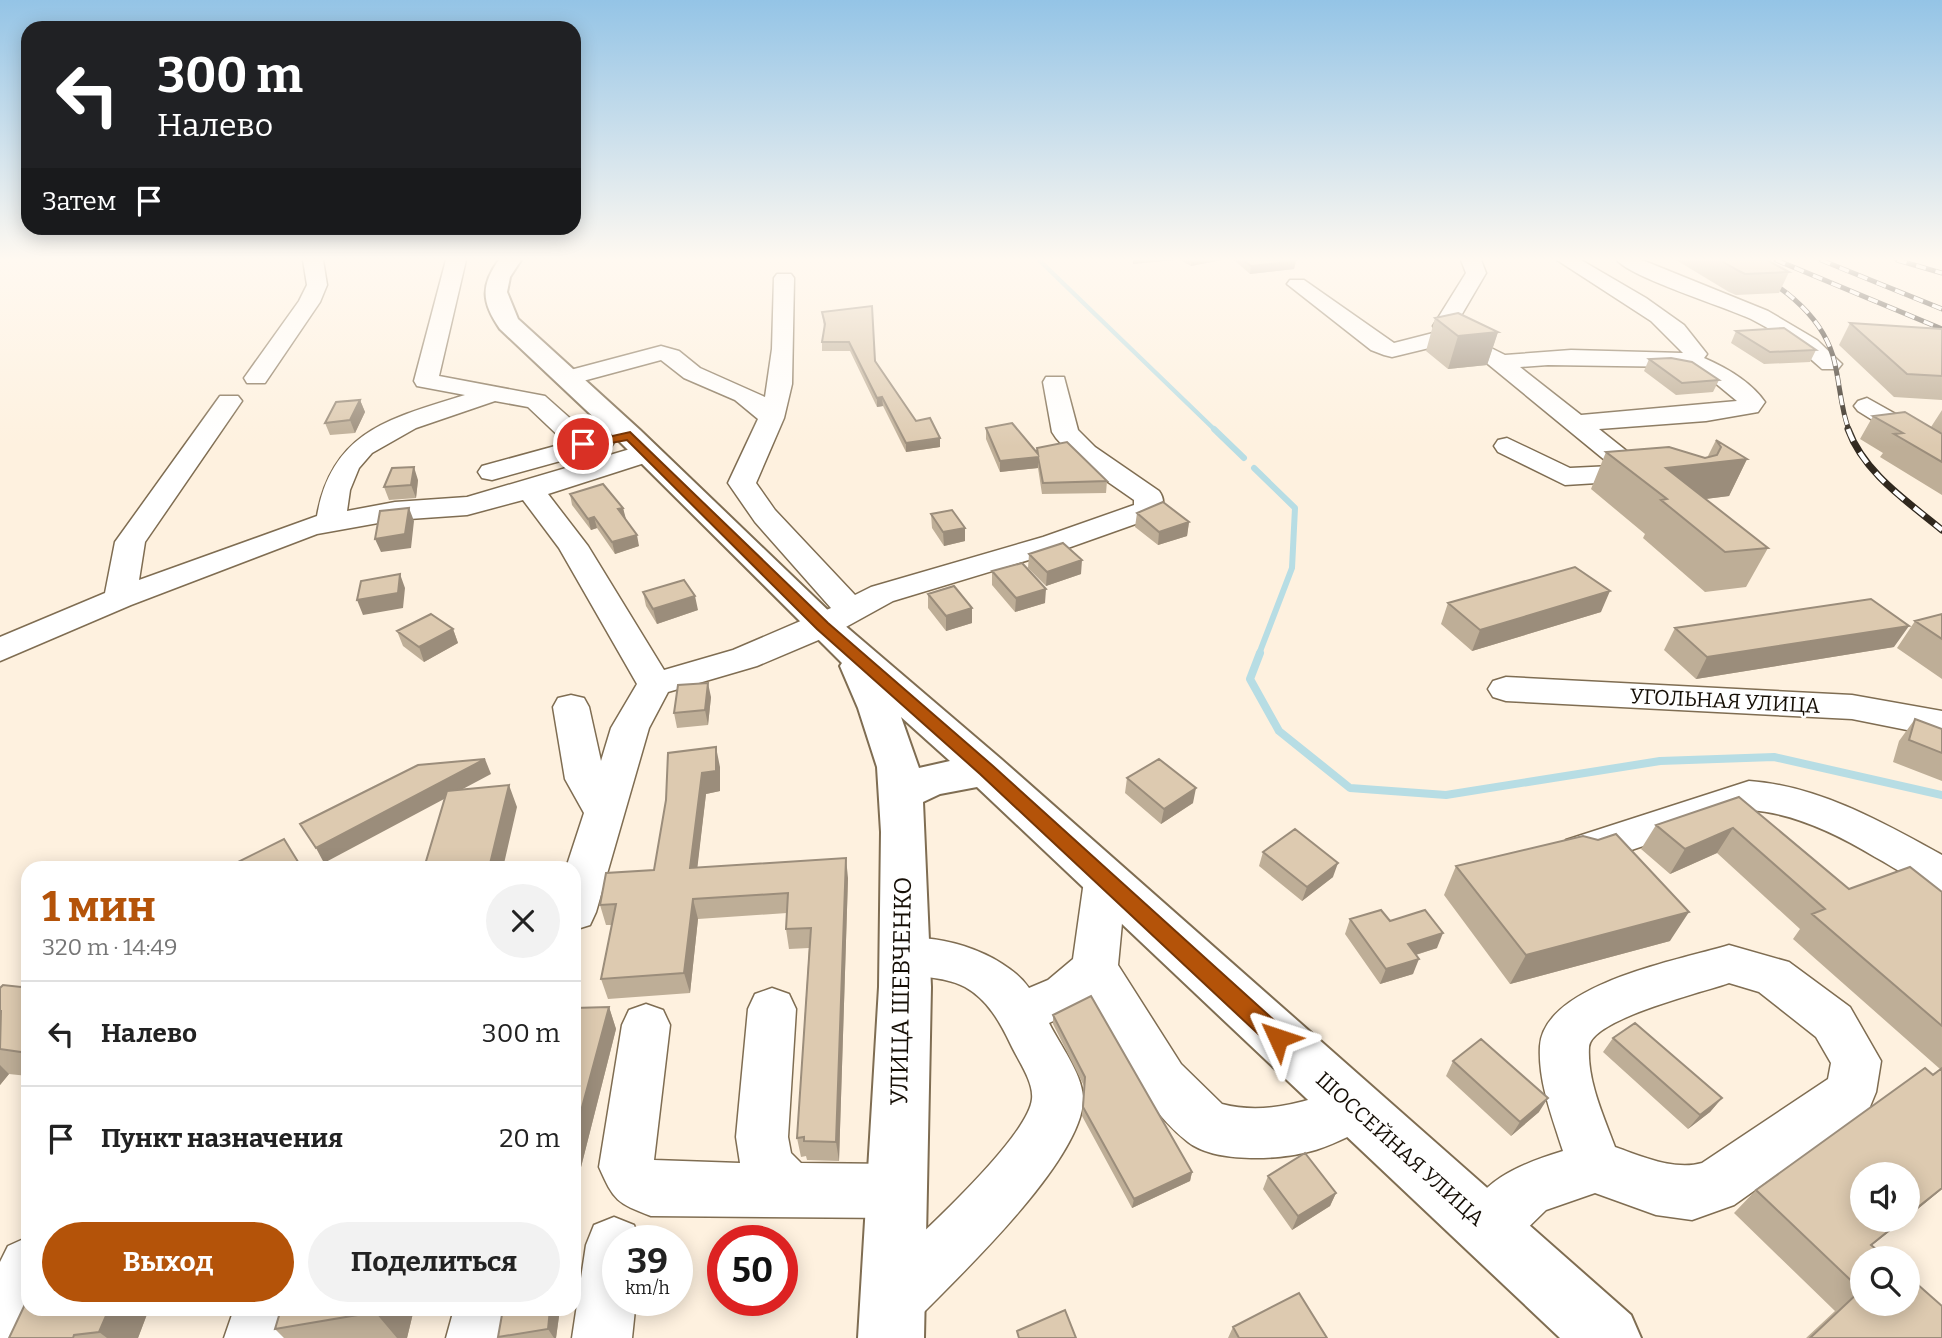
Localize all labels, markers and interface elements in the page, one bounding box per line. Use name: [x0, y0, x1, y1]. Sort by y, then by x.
text: 300 m: [157, 46, 303, 105]
icon: left: [42, 49, 133, 140]
text: Налево: [157, 106, 273, 144]
icon: arrive: [130, 182, 168, 220]
text: Затем: [42, 186, 116, 217]
pin: [553, 414, 613, 474]
icon: arrive: [564, 425, 602, 463]
street label: УГОЛЬНАЯ УЛИЦА: [1629, 683, 1821, 719]
street label: УЛИЦА ШЕВЧЕНКО: [885, 877, 917, 1105]
text: 1 мин: [42, 882, 156, 932]
button: close: [486, 884, 560, 958]
text: 320 m · 14:49: [42, 933, 178, 961]
position arrow: [1241, 1001, 1315, 1075]
icon: left: [42, 1015, 80, 1053]
text: Налево: [101, 1018, 197, 1049]
text: 300 m: [482, 1018, 560, 1049]
street label: ШОССЕЙНАЯ УЛИЦА: [1310, 1066, 1490, 1232]
icon: arrive: [42, 1120, 80, 1158]
text: Пункт назначения: [101, 1123, 343, 1154]
text: 20 m: [499, 1123, 560, 1154]
map controls: [1850, 1162, 1920, 1316]
button: sound: [1850, 1162, 1920, 1232]
button: Выход: [42, 1222, 294, 1302]
button: Поделиться: [308, 1222, 560, 1302]
speed limit sign: 50: [707, 1225, 798, 1316]
text: 39: [627, 1240, 668, 1282]
button: search: [1850, 1246, 1920, 1316]
text: km/h: [625, 1277, 670, 1299]

